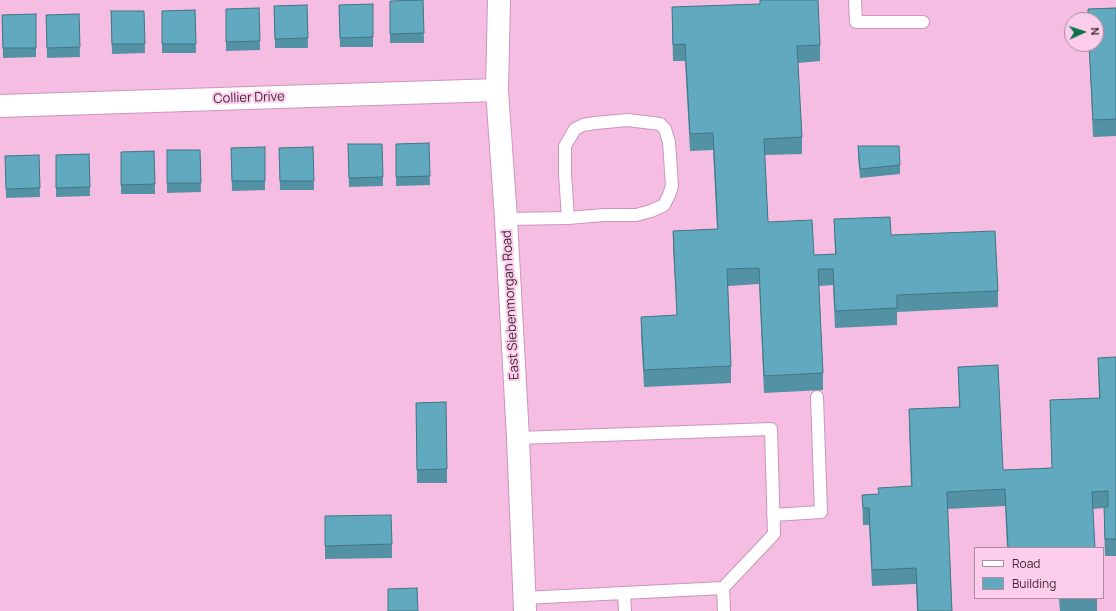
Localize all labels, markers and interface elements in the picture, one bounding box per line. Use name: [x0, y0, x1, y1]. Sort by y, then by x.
north arrow: [1064, 12, 1104, 52]
text: N: [1088, 27, 1103, 36]
street label: Collier Drive: [213, 89, 285, 107]
street label: East Siebenmorgan Road: [499, 230, 523, 380]
legend: [974, 547, 1104, 599]
text: Road: [1012, 555, 1040, 572]
text: Building: [1012, 575, 1056, 592]

